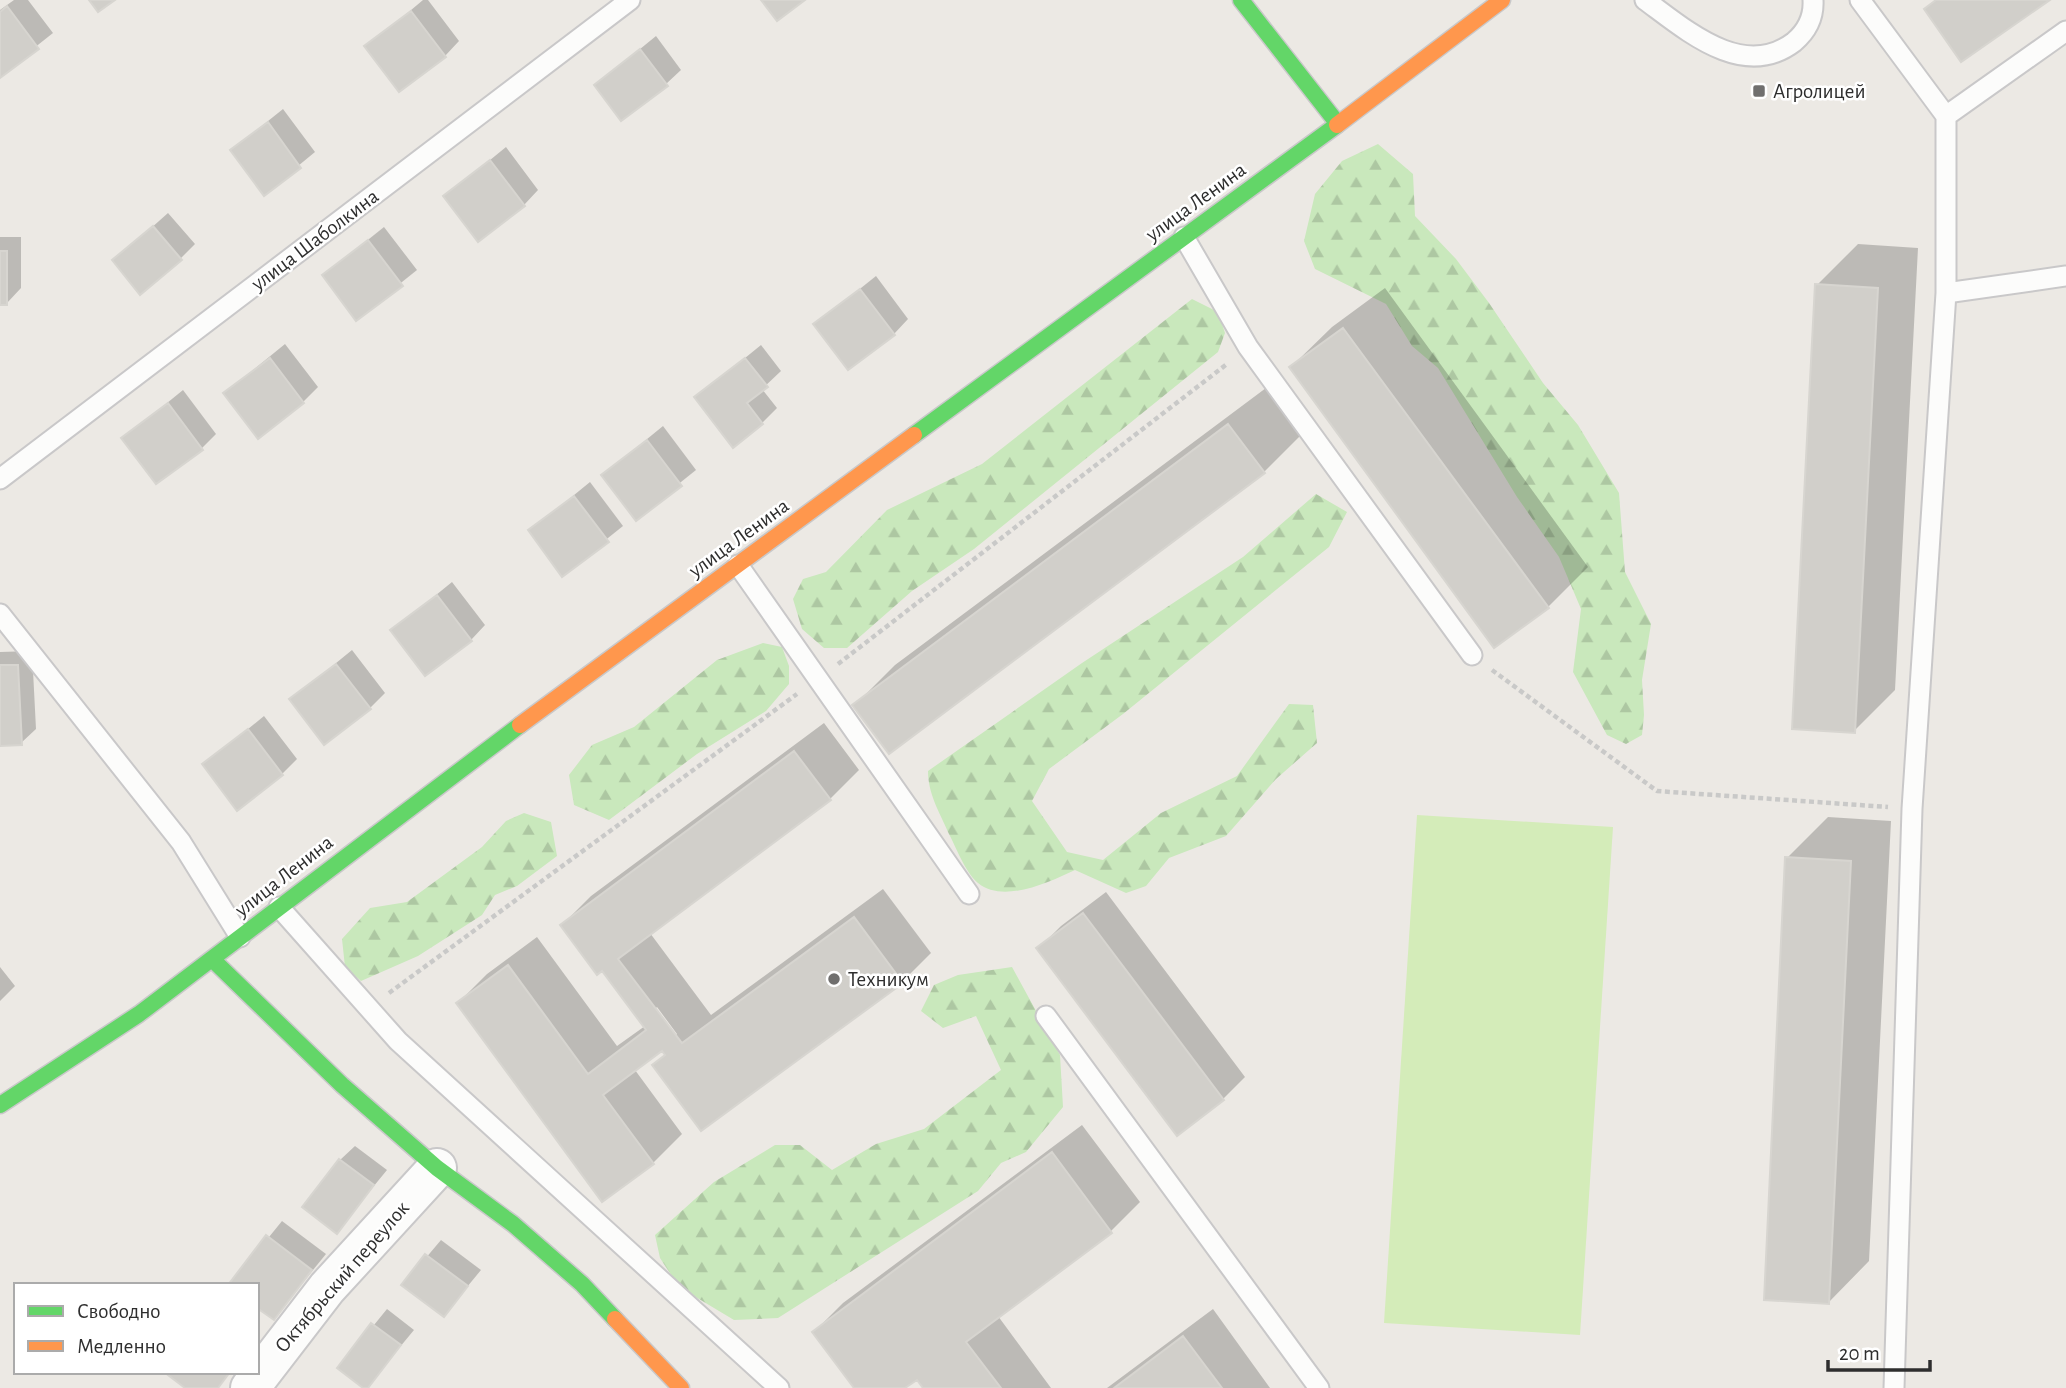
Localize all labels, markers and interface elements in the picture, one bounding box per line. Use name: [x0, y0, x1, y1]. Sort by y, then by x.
place label: Агролицей: [1773, 81, 1866, 102]
marker: Агролицей: [1751, 83, 1767, 99]
street label: улица Ленина: [1141, 159, 1250, 246]
street label: улица Шаболкина: [247, 185, 383, 295]
street label: улица Ленина: [684, 495, 793, 582]
street label: улица Ленина: [230, 831, 337, 921]
place label: Техникум: [848, 969, 929, 990]
marker: Техникум: [826, 971, 842, 987]
street label: Октябрьский переулок: [271, 1197, 413, 1357]
legend: [14, 1283, 259, 1374]
text: Свободно: [77, 1301, 161, 1322]
scale bar: [1828, 1328, 1930, 1372]
text: Медленно: [77, 1336, 166, 1357]
text: 20 m: [1839, 1343, 1880, 1364]

